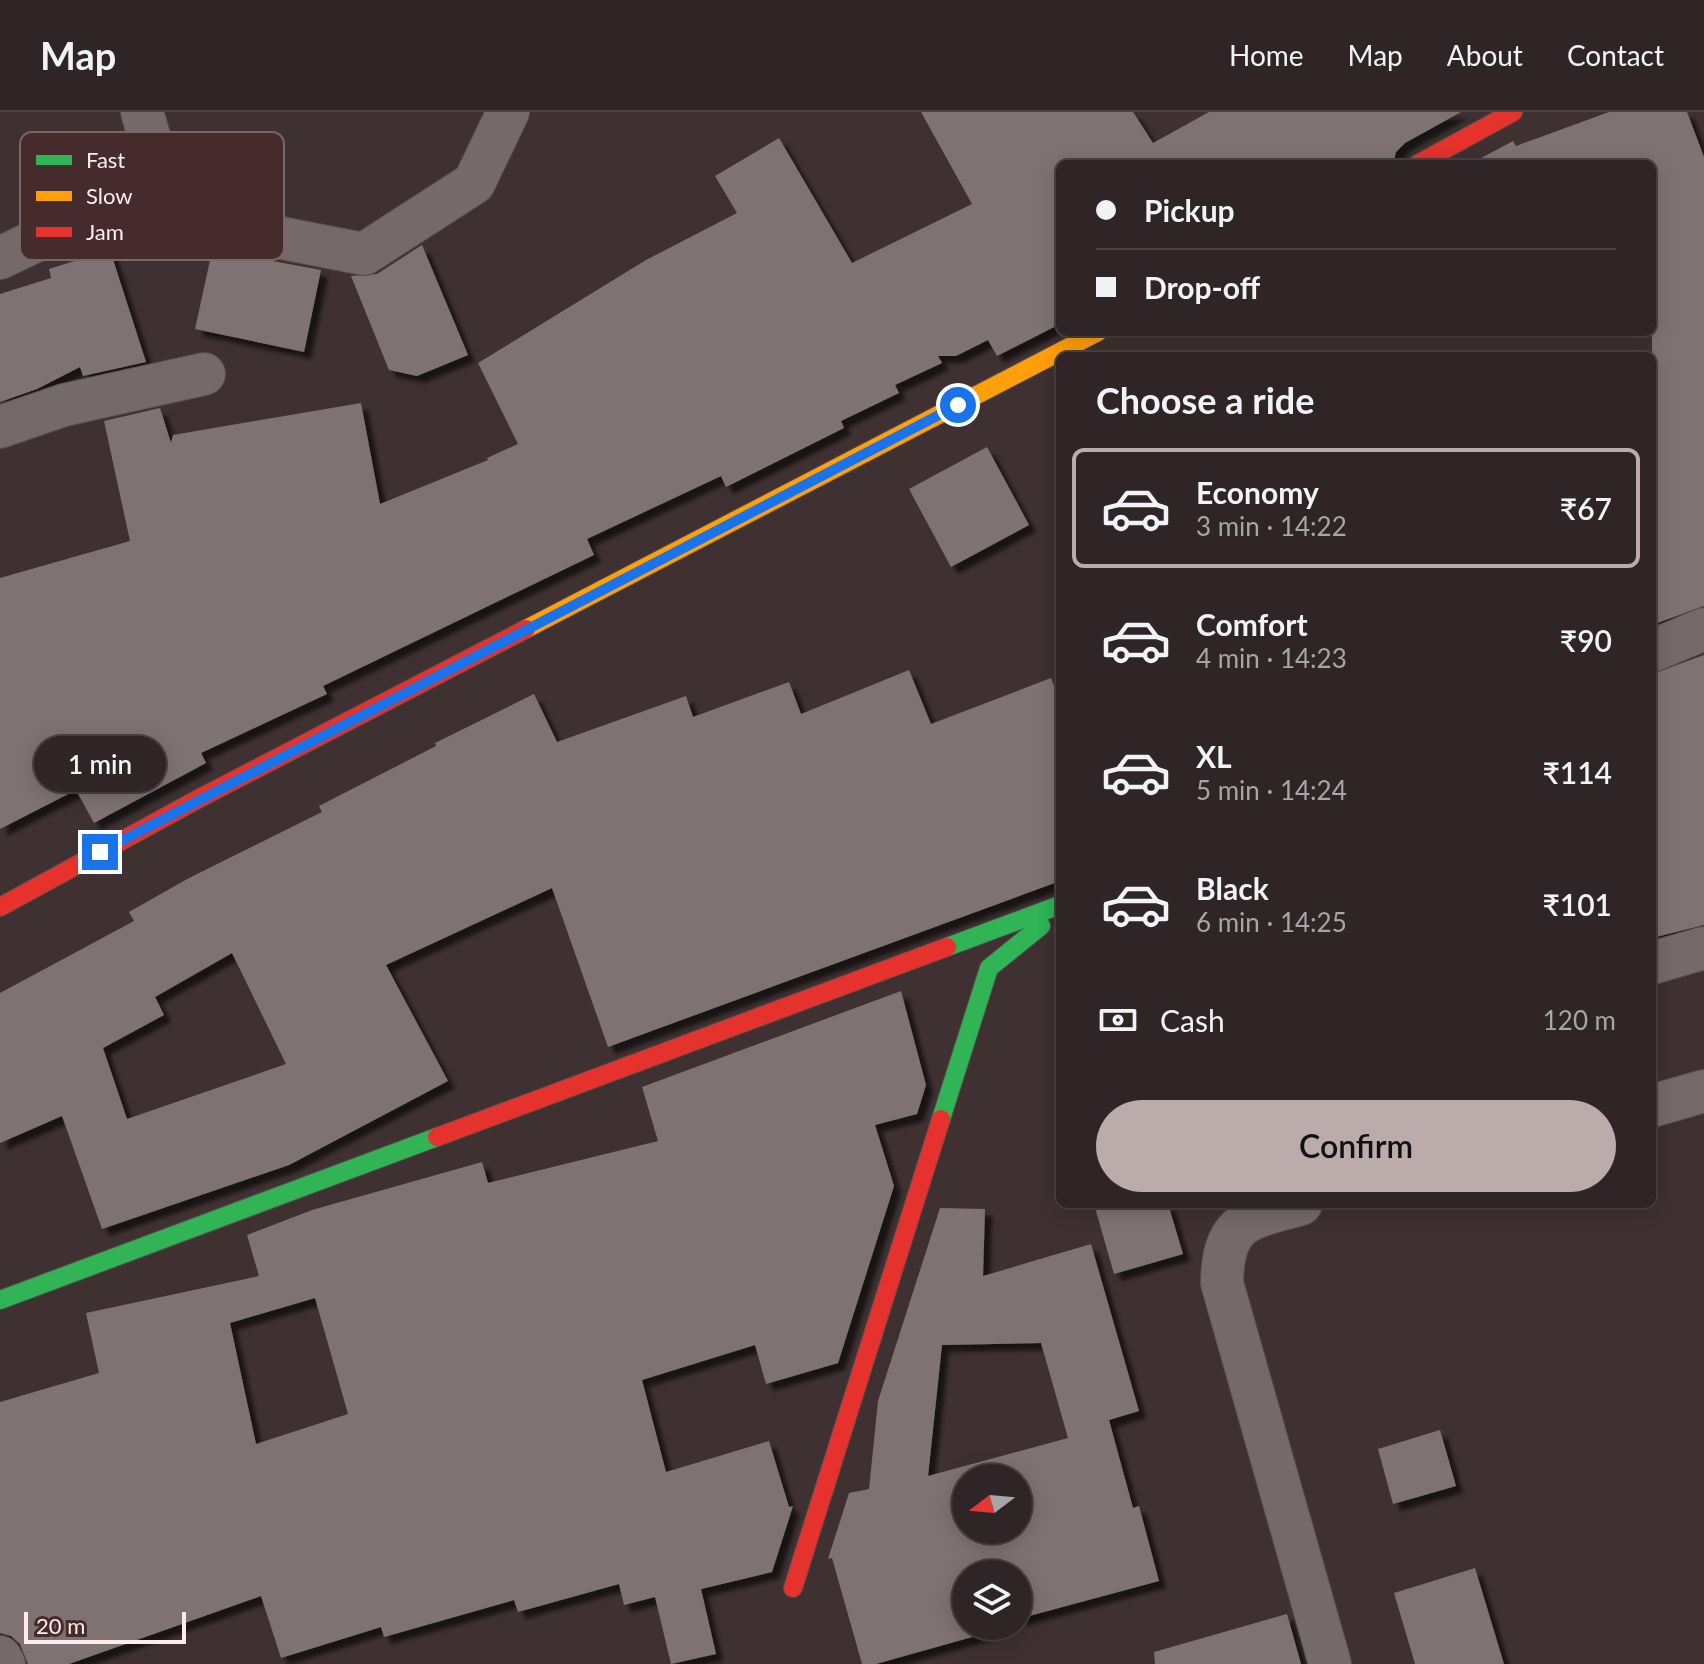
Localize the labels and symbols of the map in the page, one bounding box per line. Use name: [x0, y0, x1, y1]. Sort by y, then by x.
legend: [20, 132, 284, 260]
text: Fast: [86, 146, 125, 173]
text: Slow: [86, 182, 133, 209]
text: Jam: [86, 218, 124, 245]
route start: [940, 387, 976, 423]
callout: 1 min: [34, 736, 166, 792]
route end: [82, 834, 118, 870]
north arrow: [952, 1464, 1032, 1544]
scale bar: [24, 1608, 186, 1644]

